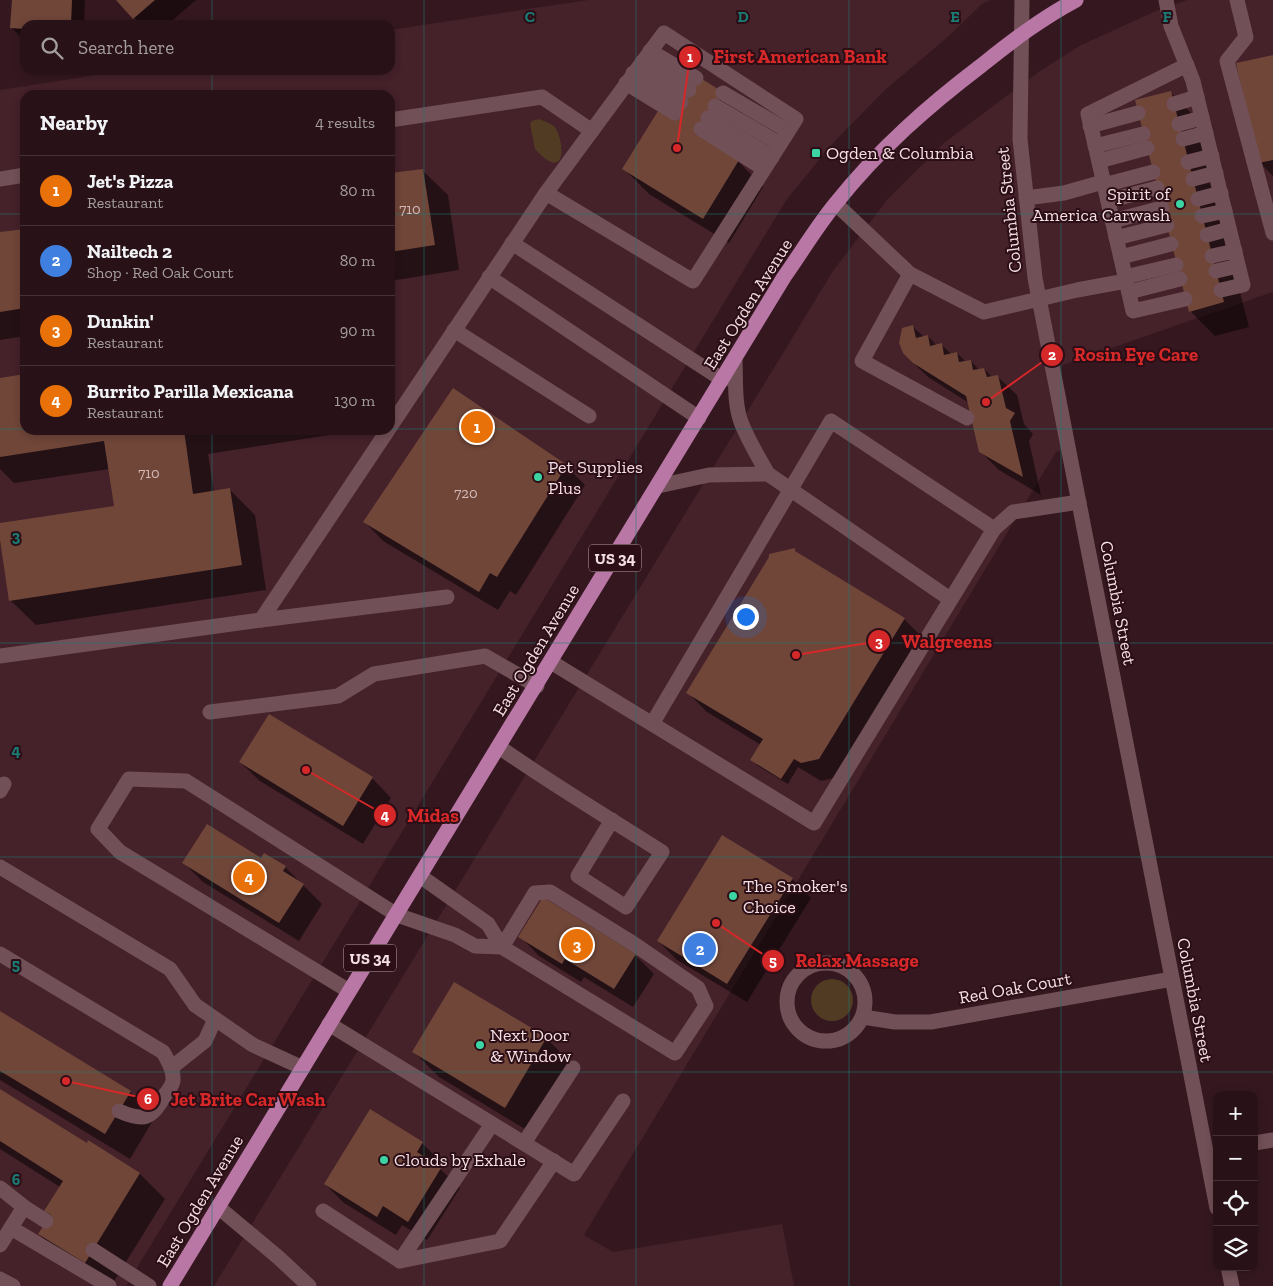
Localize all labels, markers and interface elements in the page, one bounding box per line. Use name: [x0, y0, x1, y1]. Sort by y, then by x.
text: C: [525, 7, 535, 26]
text: D: [737, 7, 749, 26]
text: E: [950, 7, 960, 26]
text: F: [1162, 7, 1172, 26]
search box: [20, 20, 395, 75]
icon: search: [38, 34, 66, 62]
text: Search here: [78, 36, 174, 59]
callout: First American Bank: [678, 40, 897, 74]
text: First American Bank: [713, 45, 887, 68]
text: 1: [687, 48, 693, 66]
text: Nearby: [40, 110, 108, 135]
text: 4 results: [315, 113, 375, 132]
place label: Ogden & Columbia: [826, 142, 974, 164]
street label: Columbia Street: [991, 146, 1027, 274]
marker: Ogden & Columbia: [810, 147, 822, 159]
text: Jet's Pizza: [87, 170, 173, 193]
text: 1: [53, 181, 59, 200]
text: 80 m: [340, 181, 375, 200]
place label: Spirit of America Carwash: [1032, 183, 1171, 226]
text: Restaurant: [87, 193, 163, 212]
marker: Spirit of America Carwash: [1174, 198, 1186, 210]
house number: 710: [399, 200, 421, 218]
street label: East Ogden Avenue: [699, 235, 797, 373]
text: Nailtech 2: [87, 240, 172, 263]
text: 2: [52, 251, 60, 270]
text: 80 m: [340, 251, 375, 270]
text: Shop · Red Oak Court: [87, 263, 233, 282]
text: Dunkin': [87, 310, 154, 333]
text: 3: [52, 321, 60, 340]
text: 90 m: [340, 321, 375, 340]
text: Restaurant: [87, 333, 163, 352]
callout: Rosin Eye Care: [1039, 338, 1209, 372]
text: Rosin Eye Care: [1074, 343, 1198, 366]
text: 2: [1048, 346, 1056, 364]
text: Burrito Parilla Mexicana: [87, 380, 294, 403]
text: 4: [51, 391, 61, 410]
text: 130 m: [334, 391, 375, 410]
text: Restaurant: [87, 403, 163, 422]
pin: 1: [461, 408, 493, 446]
place label: Pet Supplies Plus: [548, 456, 643, 499]
house number: 710: [138, 464, 160, 482]
marker: Pet Supplies Plus: [532, 471, 544, 483]
house number: 720: [454, 484, 478, 502]
text: 3: [12, 527, 21, 546]
street label: Columbia Street: [1095, 539, 1141, 667]
road number: US 34: [589, 544, 641, 572]
street label: East Ogden Avenue: [488, 580, 584, 720]
your location: [733, 604, 759, 630]
callout: Walgreens: [867, 624, 1002, 658]
text: Walgreens: [902, 630, 992, 653]
text: 3: [875, 633, 883, 651]
text: 4: [11, 741, 21, 760]
callout: Midas: [372, 798, 469, 832]
text: Midas: [407, 804, 459, 827]
text: 4: [381, 806, 390, 824]
pin: 4: [233, 858, 265, 896]
place label: The Smoker's Choice: [743, 875, 848, 918]
marker: The Smoker's Choice: [727, 890, 739, 902]
pin: 3: [561, 926, 593, 964]
pin: 2: [684, 930, 716, 968]
street label: Columbia Street: [1172, 936, 1218, 1064]
road number: US 34: [344, 944, 396, 971]
callout: Relax Massage: [761, 944, 929, 978]
text: Relax Massage: [795, 949, 919, 972]
text: 5: [769, 952, 777, 970]
text: 5: [12, 955, 20, 974]
street label: Red Oak Court: [957, 967, 1073, 1009]
place label: Next Door & Window: [490, 1024, 571, 1067]
marker: Next Door & Window: [474, 1039, 486, 1051]
callout: Jet Brite Car Wash: [135, 1082, 336, 1116]
text: Jet Brite Car Wash: [170, 1088, 326, 1111]
text: 6: [144, 1090, 152, 1108]
map controls: [1213, 1091, 1258, 1271]
button: +: [1213, 1091, 1258, 1136]
street label: East Ogden Avenue: [152, 1131, 248, 1271]
button: −: [1213, 1136, 1258, 1181]
place label: Clouds by Exhale: [394, 1149, 526, 1171]
marker: Clouds by Exhale: [378, 1154, 390, 1166]
text: 6: [12, 1170, 21, 1189]
button: locate: [1213, 1181, 1258, 1226]
button: layers: [1213, 1226, 1258, 1271]

